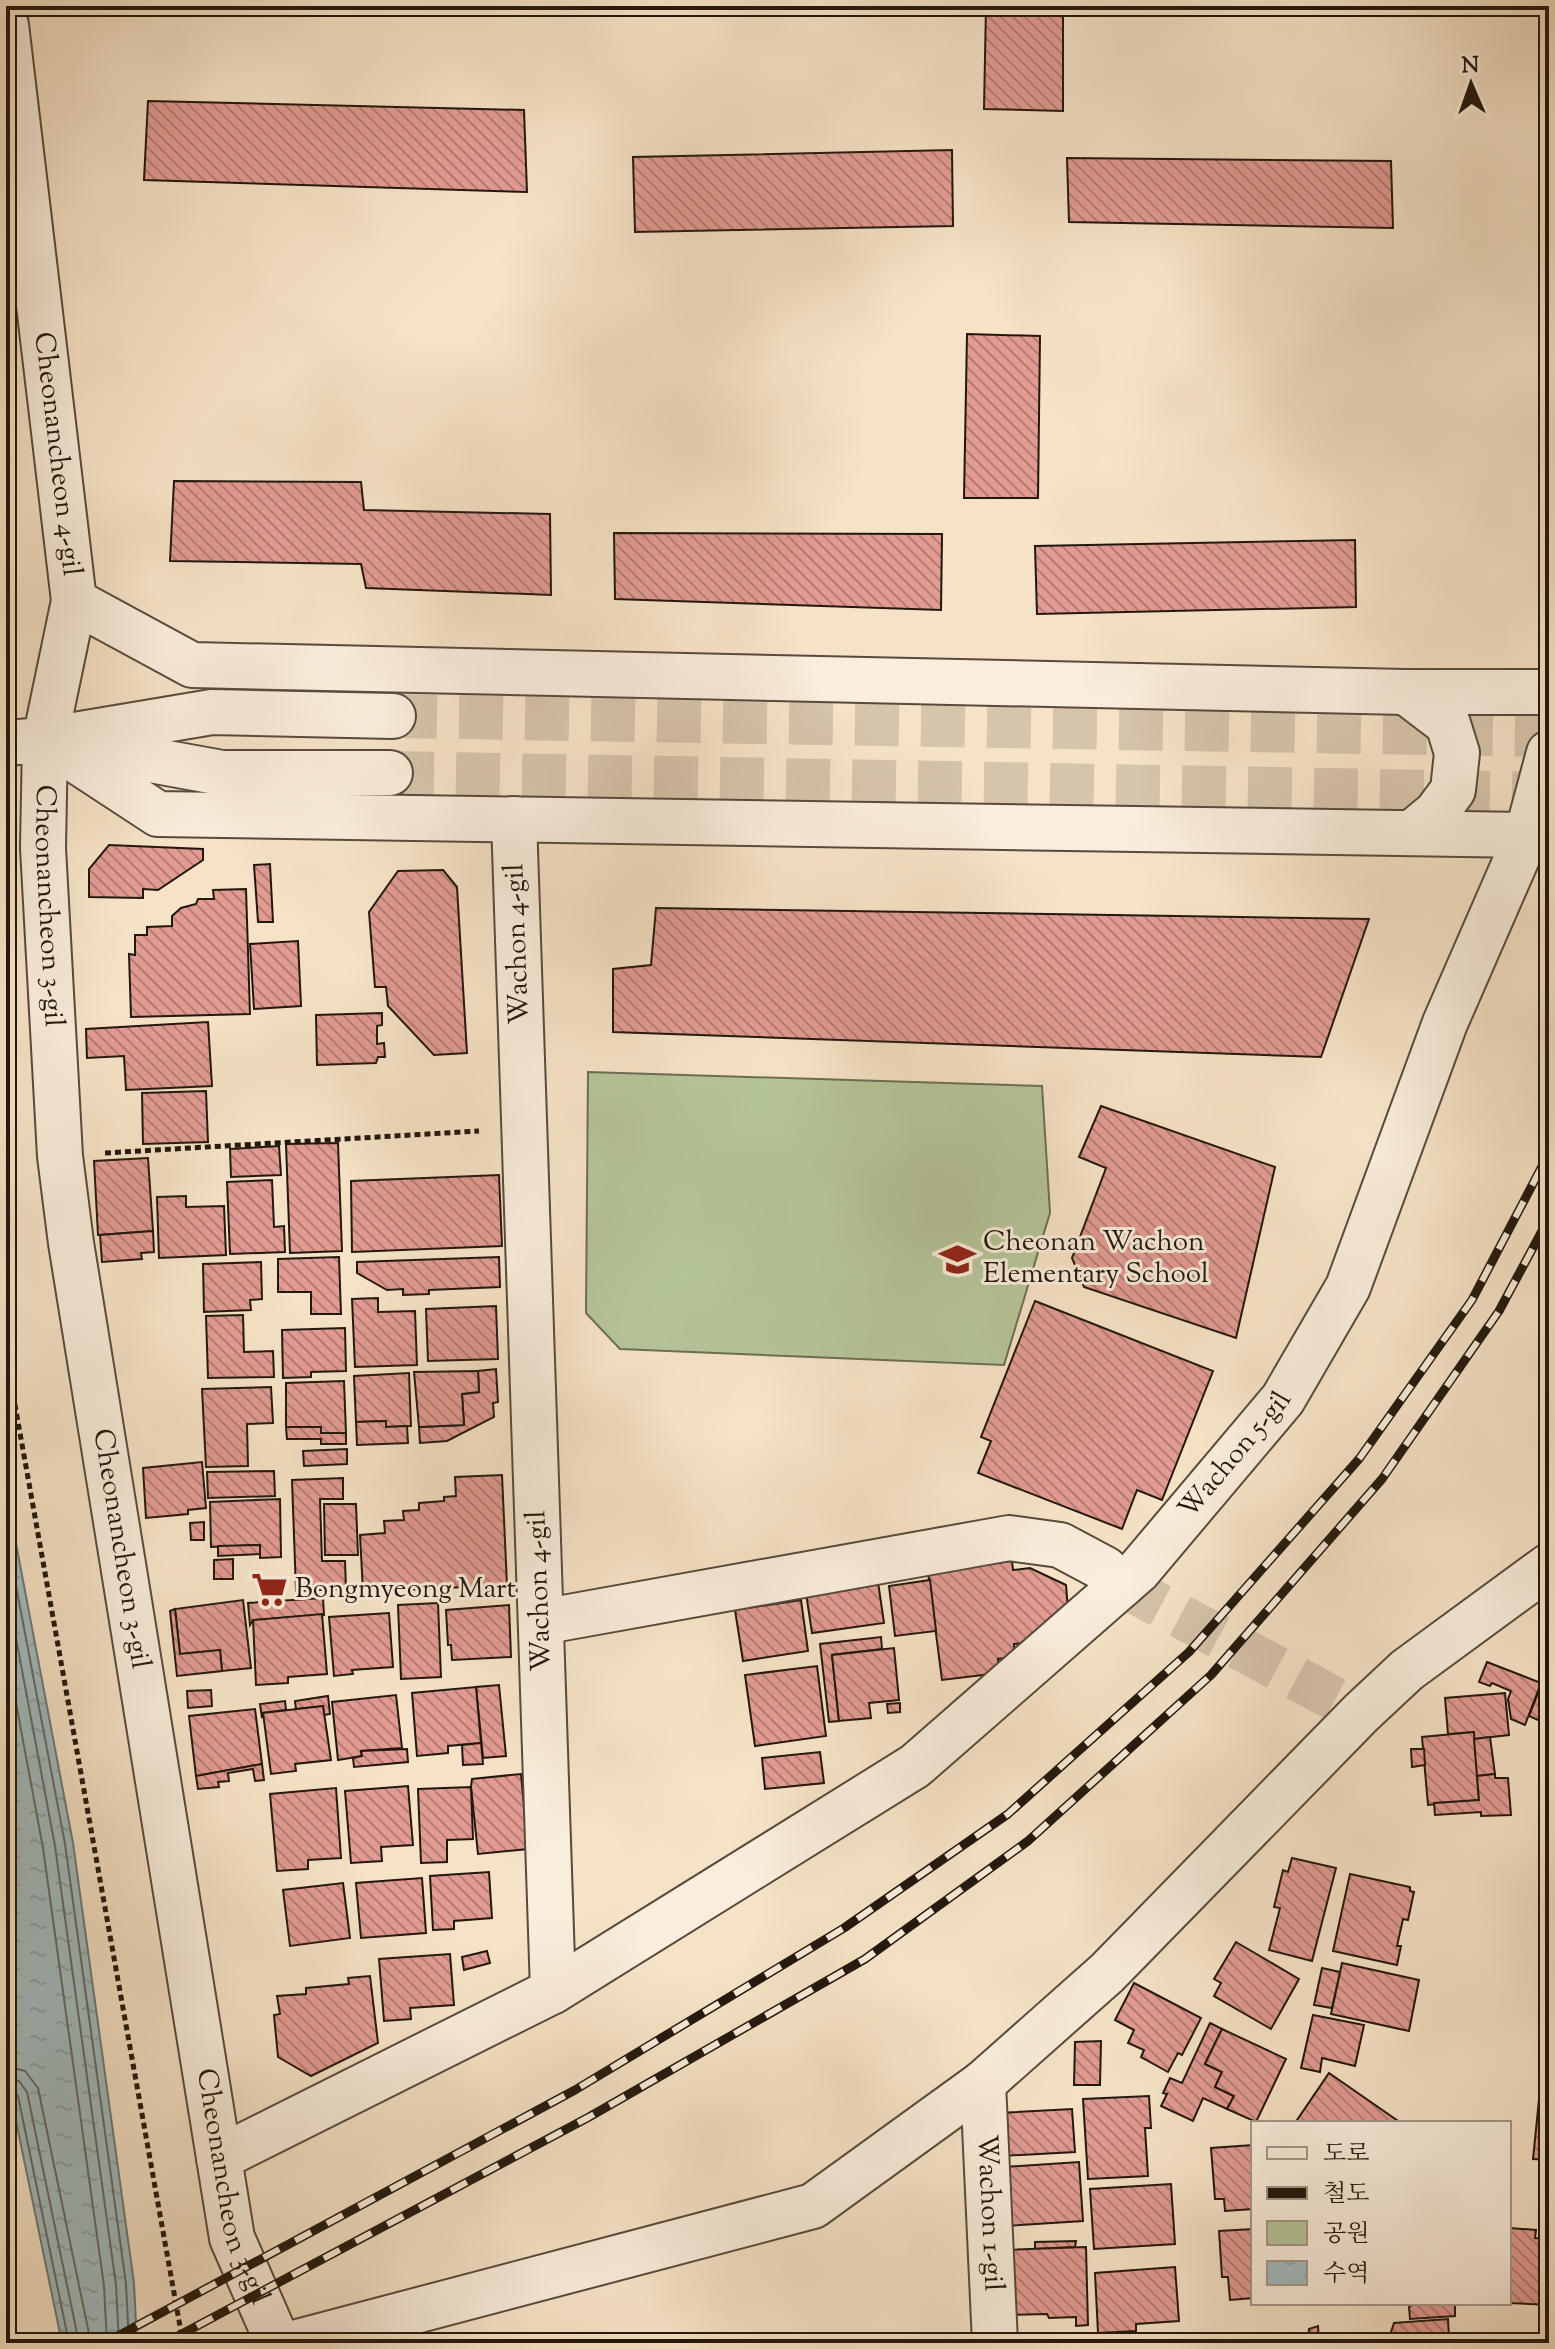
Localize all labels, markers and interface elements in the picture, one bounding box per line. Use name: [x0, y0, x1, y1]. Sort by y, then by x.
north arrow: [1431, 44, 1511, 124]
text: N: [1461, 51, 1480, 83]
street label: Cheonancheon 4-gil: [22, 330, 91, 578]
street label: Cheonancheon 3-gil: [23, 784, 73, 1028]
street label: Wachon 4-gil: [495, 863, 541, 1025]
place label: Cheonan Wachon Elementary School: [983, 1223, 1209, 1295]
school or university icon: Cheonan Wachon Elementary School: [938, 1240, 976, 1278]
street label: Wachon 5-gil: [1170, 1384, 1303, 1528]
street label: Cheonancheon 3-gil: [81, 1426, 160, 1672]
street label: Wachon 4-gil: [517, 1510, 563, 1672]
place label: Bongmyeong Mart: [295, 1570, 517, 1610]
supermarket icon: Bongmyeong Mart: [250, 1571, 288, 1609]
street label: Cheonancheon 3-gil: [185, 2066, 279, 2311]
legend: [1251, 2121, 1511, 2305]
street label: Wachon 1-gil: [965, 2134, 1013, 2292]
text: 도로: [1323, 2138, 1369, 2172]
text: 철도: [1323, 2178, 1369, 2212]
text: 공원: [1323, 2218, 1369, 2252]
text: 수역: [1323, 2258, 1369, 2292]

